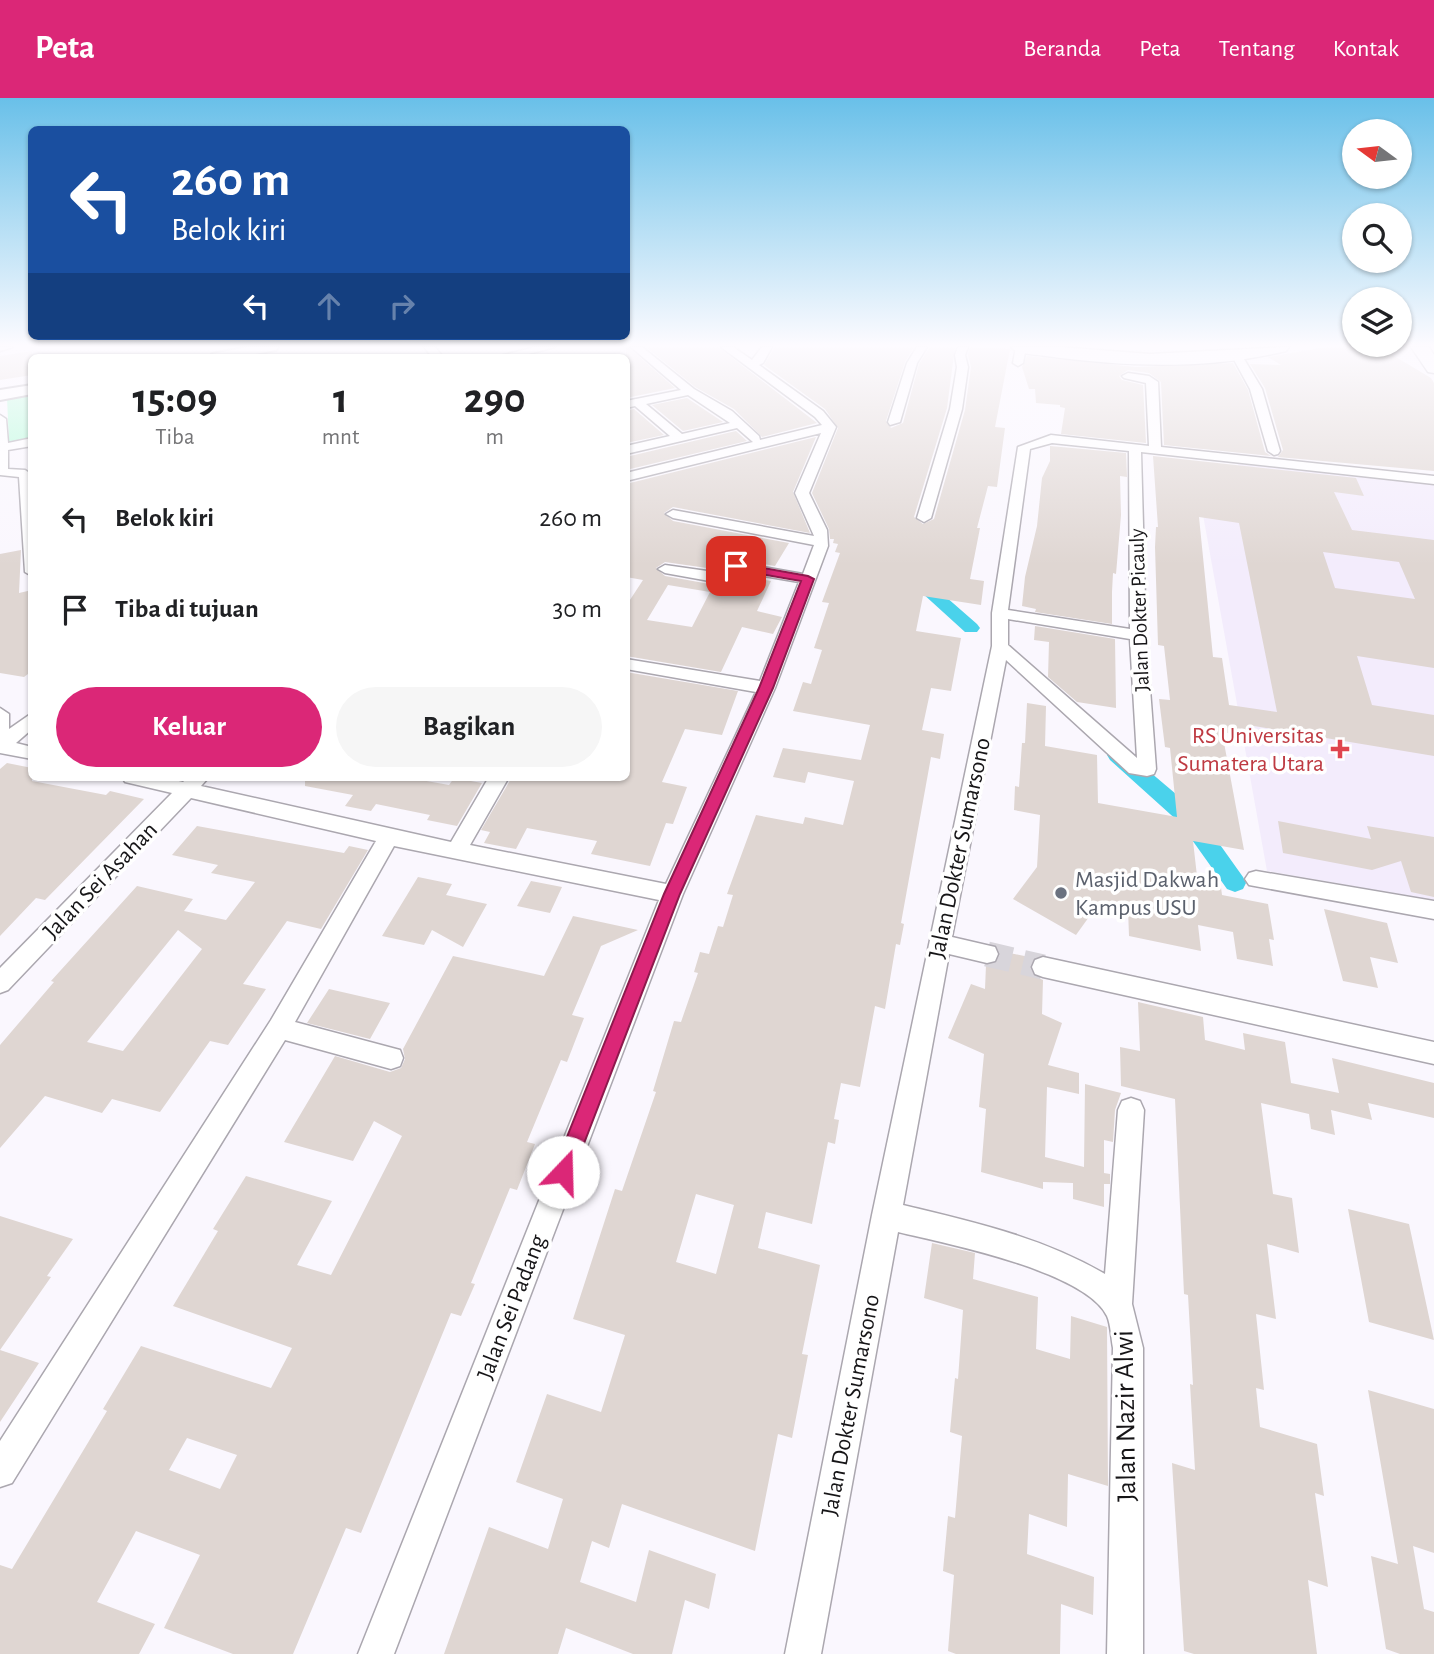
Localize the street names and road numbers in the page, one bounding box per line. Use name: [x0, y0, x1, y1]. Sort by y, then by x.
street label: Jalan Dokter Picauly: [1126, 528, 1153, 692]
street label: Jalan Dokter Sumarsono: [925, 736, 995, 961]
street label: Jalan Sei Asahan: [39, 818, 162, 944]
street label: Jalan Sei Padang: [473, 1231, 551, 1383]
street label: Jalan Dokter Sumarsono: [818, 1292, 884, 1518]
street label: Jalan Nazir Alwi: [1111, 1330, 1141, 1502]

